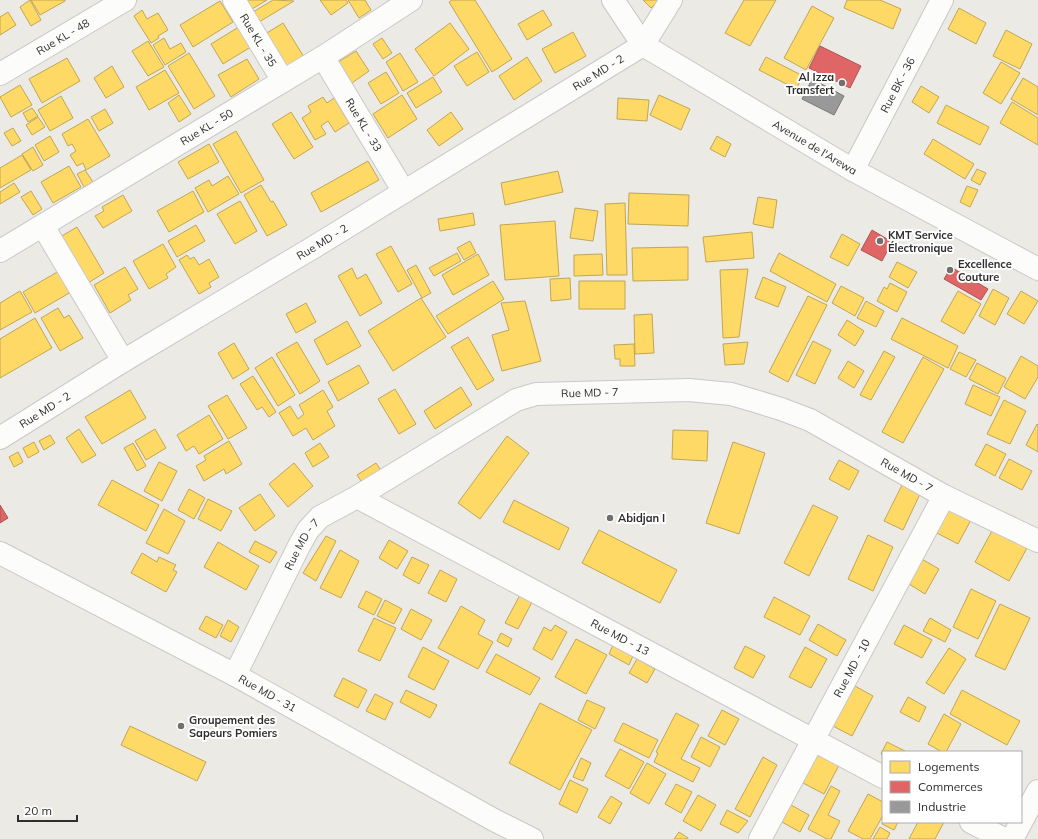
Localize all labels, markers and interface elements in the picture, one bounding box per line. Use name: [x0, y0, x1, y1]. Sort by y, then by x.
street label: Rue KL - 35: [237, 11, 280, 70]
street label: Rue KL - 48: [34, 15, 92, 58]
street label: Rue MD - 2: [570, 51, 627, 94]
street label: Rue BK - 36: [877, 54, 918, 115]
place label: Al Izza Transfert: [786, 70, 834, 97]
marker: Al Izza Transfert: [837, 78, 847, 88]
street label: Rue KL - 33: [342, 96, 385, 154]
street label: Rue KL - 50: [177, 105, 236, 148]
street label: Avenue de l'Arewa: [770, 117, 859, 178]
street label: Rue MD - 2: [294, 221, 351, 263]
place label: KMT Service Électronique: [888, 228, 953, 255]
marker: KMT Service Électronique: [875, 236, 885, 246]
place label: Excellence Couture: [958, 257, 1012, 284]
marker: Excellence Couture: [945, 265, 955, 275]
street label: Rue MD - 7: [561, 385, 619, 400]
street label: Rue MD - 2: [17, 388, 73, 431]
street label: Rue MD - 7: [878, 455, 935, 495]
place label: Abidjan I: [618, 511, 665, 525]
marker: Abidjan I: [605, 513, 615, 523]
street label: Rue MD - 7: [281, 515, 322, 572]
street label: Rue MD - 13: [588, 616, 652, 658]
street label: Rue MD - 10: [830, 636, 873, 700]
street label: Rue MD - 31: [236, 671, 299, 715]
place label: Groupement des Sapeurs Pomiers: [189, 713, 278, 740]
marker: Groupement des Sapeurs Pomiers: [176, 721, 186, 731]
legend: [882, 751, 1022, 823]
text: Logements: [918, 759, 979, 774]
text: Commerces: [918, 779, 983, 794]
scale bar: [18, 797, 77, 823]
text: Industrie: [918, 799, 966, 814]
text: 20 m: [24, 803, 52, 818]

